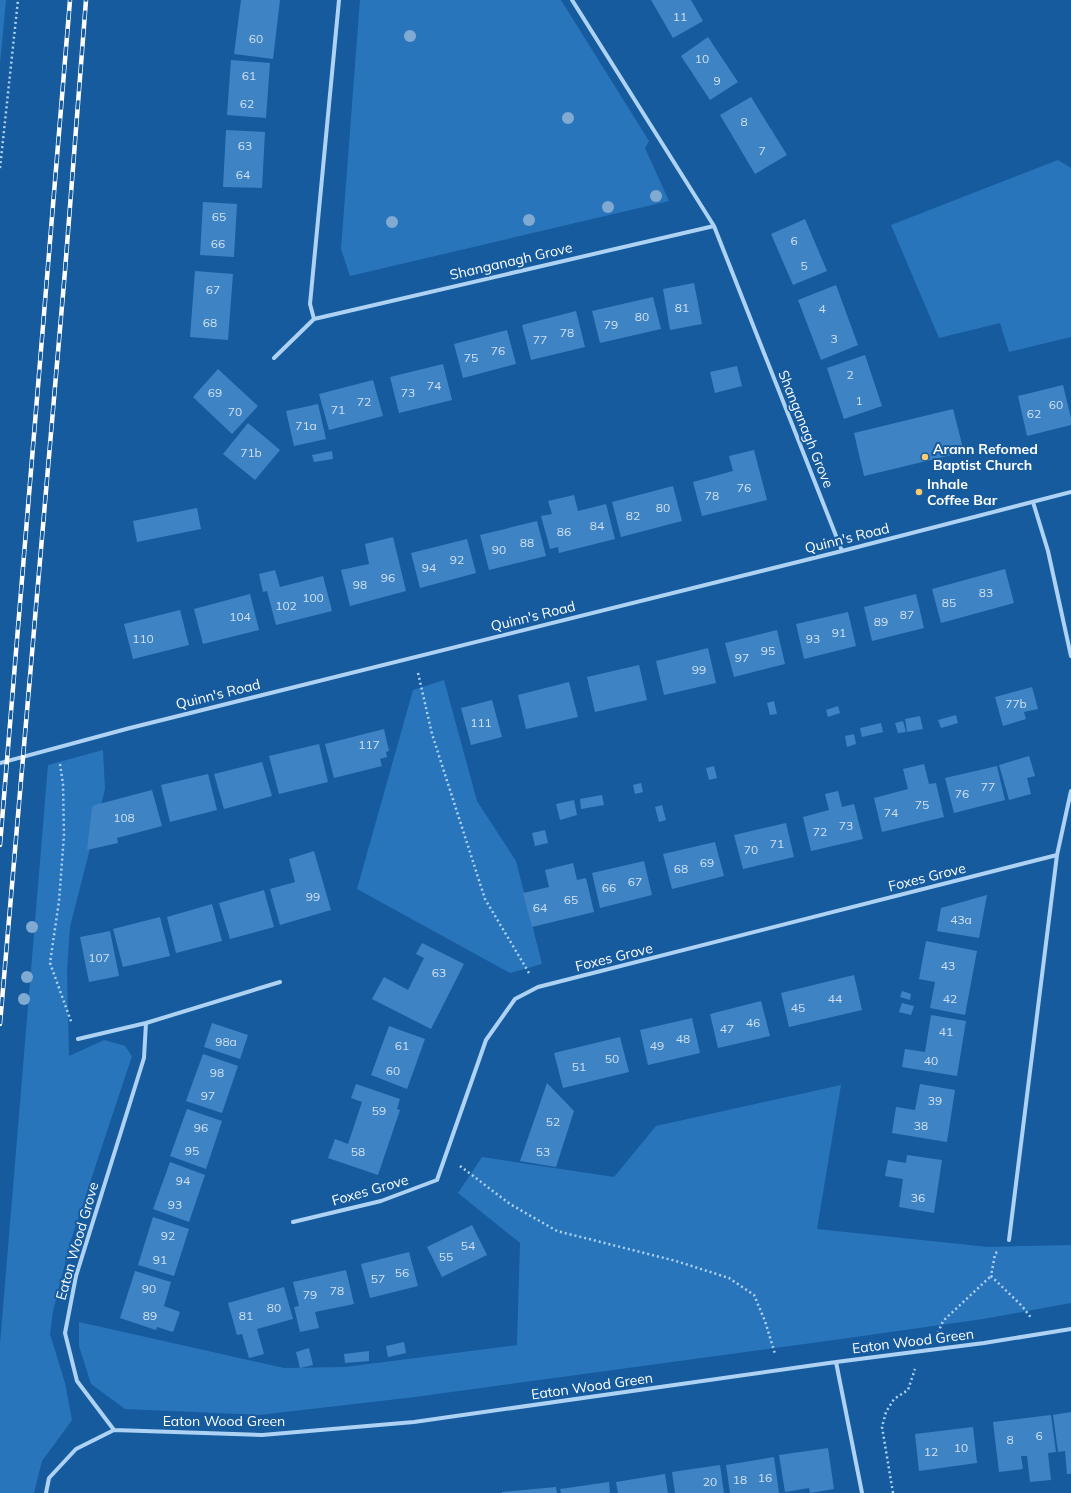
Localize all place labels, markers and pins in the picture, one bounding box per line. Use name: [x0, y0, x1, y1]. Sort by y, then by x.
place label: Arann Refomed Baptist Church: [933, 440, 1038, 474]
marker: Arann Refomed Baptist Church: [920, 452, 930, 462]
place label: Inhale Coffee Bar: [927, 475, 998, 509]
marker: Inhale Coffee Bar: [914, 487, 924, 497]

